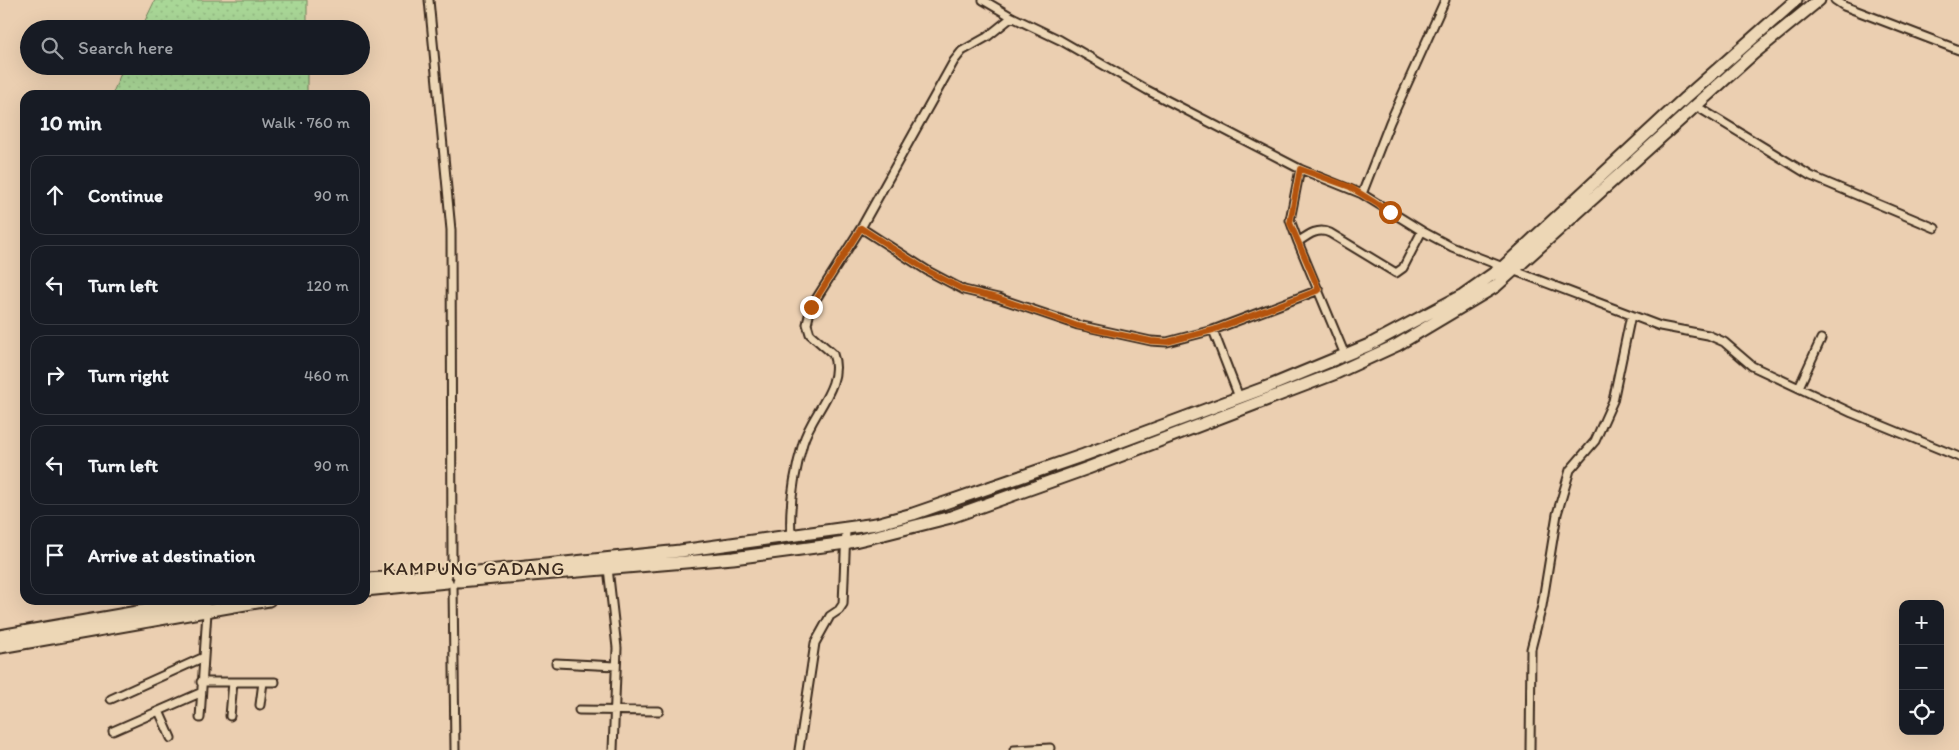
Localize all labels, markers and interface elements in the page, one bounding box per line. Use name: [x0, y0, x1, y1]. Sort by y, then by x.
search box: [20, 20, 370, 75]
icon: search: [38, 34, 66, 62]
text: Search here: [78, 36, 173, 59]
text: 10 min: [40, 110, 102, 135]
text: Walk · 760 m: [262, 113, 350, 132]
icon: ahead: [41, 181, 69, 209]
text: Continue: [88, 184, 163, 207]
text: 90 m: [314, 186, 349, 205]
route start: [1379, 201, 1402, 224]
icon: left: [41, 271, 69, 299]
text: Turn left: [88, 274, 158, 297]
text: 120 m: [306, 276, 349, 295]
route end: [800, 296, 823, 319]
icon: right: [41, 361, 69, 389]
text: Turn right: [88, 364, 169, 387]
text: 460 m: [304, 366, 349, 385]
icon: left: [41, 451, 69, 479]
text: Turn left: [88, 454, 158, 477]
text: 90 m: [314, 456, 349, 475]
icon: arrive: [41, 541, 69, 569]
text: Arrive at destination: [88, 544, 255, 567]
district label: KAMPUNG GADANG: [383, 557, 565, 580]
map controls: [1899, 600, 1944, 735]
button: +: [1899, 600, 1944, 645]
button: −: [1899, 645, 1944, 690]
button: locate: [1899, 690, 1944, 735]

